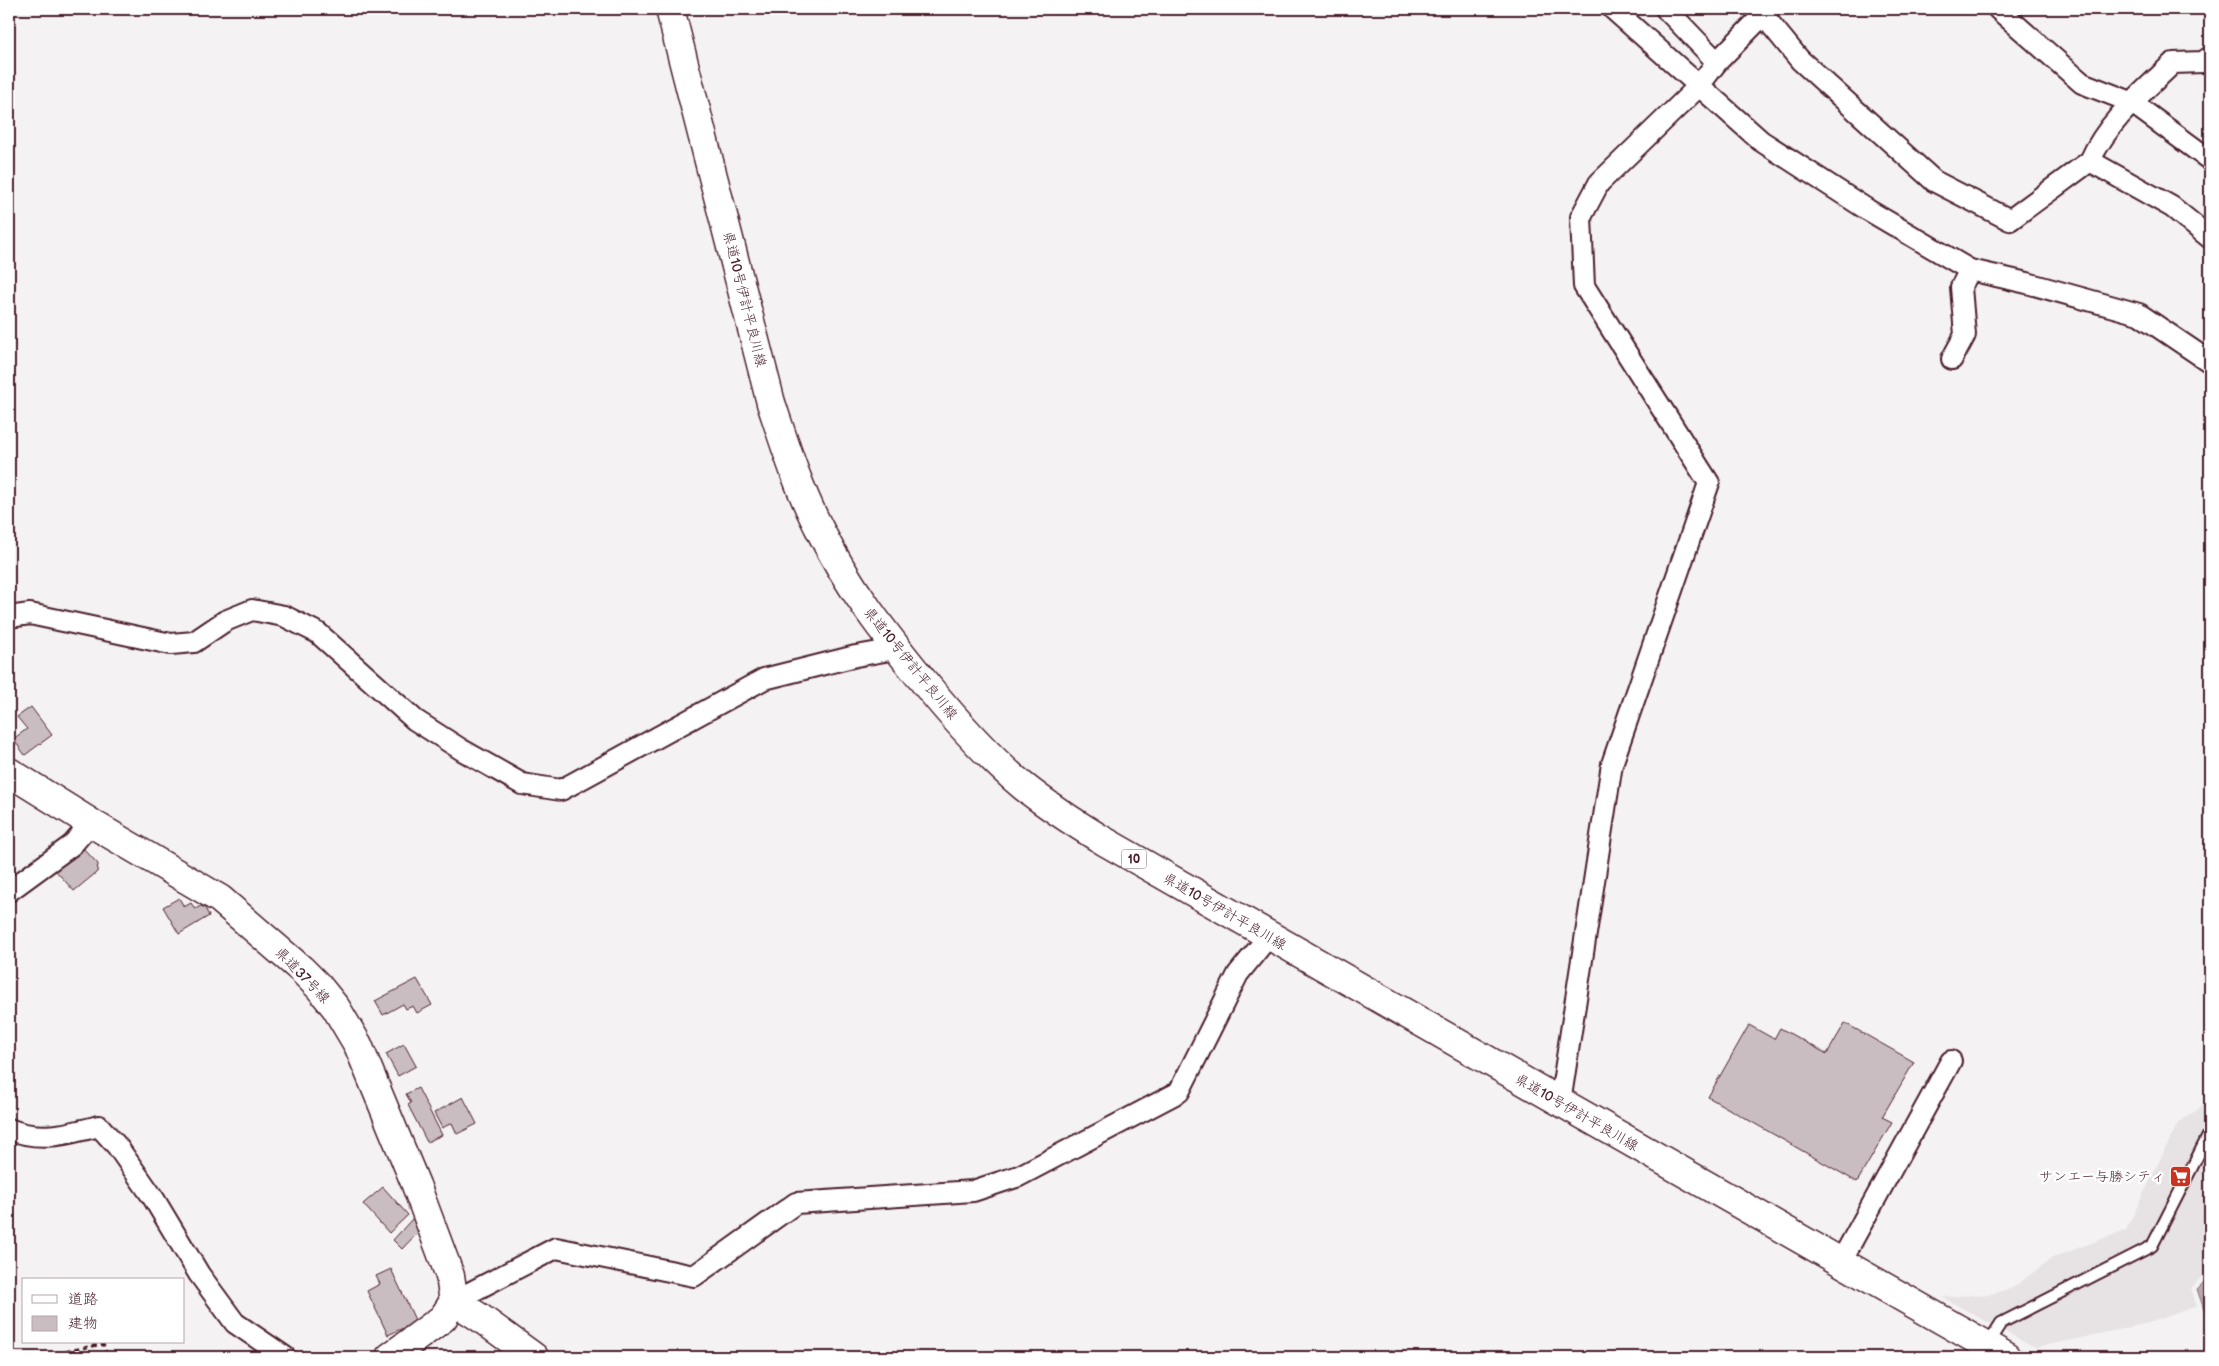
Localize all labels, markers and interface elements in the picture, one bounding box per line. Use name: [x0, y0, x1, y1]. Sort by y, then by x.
street label: 県道10号伊計平良川線: [719, 229, 770, 369]
street label: 県道10号伊計平良川線: [860, 604, 961, 723]
road number: 10: [1122, 850, 1146, 869]
street label: 県道10号伊計平良川線: [1160, 869, 1289, 954]
street label: 県道37号線: [272, 944, 334, 1007]
street label: 県道10号伊計平良川線: [1512, 1070, 1641, 1155]
supermarket icon: サンエー与勝シティ: [2169, 1164, 2193, 1188]
place label: サンエー与勝シティ: [2039, 1168, 2165, 1185]
legend: [22, 1278, 185, 1344]
text: 道路: [68, 1290, 98, 1309]
text: 建物: [68, 1314, 98, 1333]

